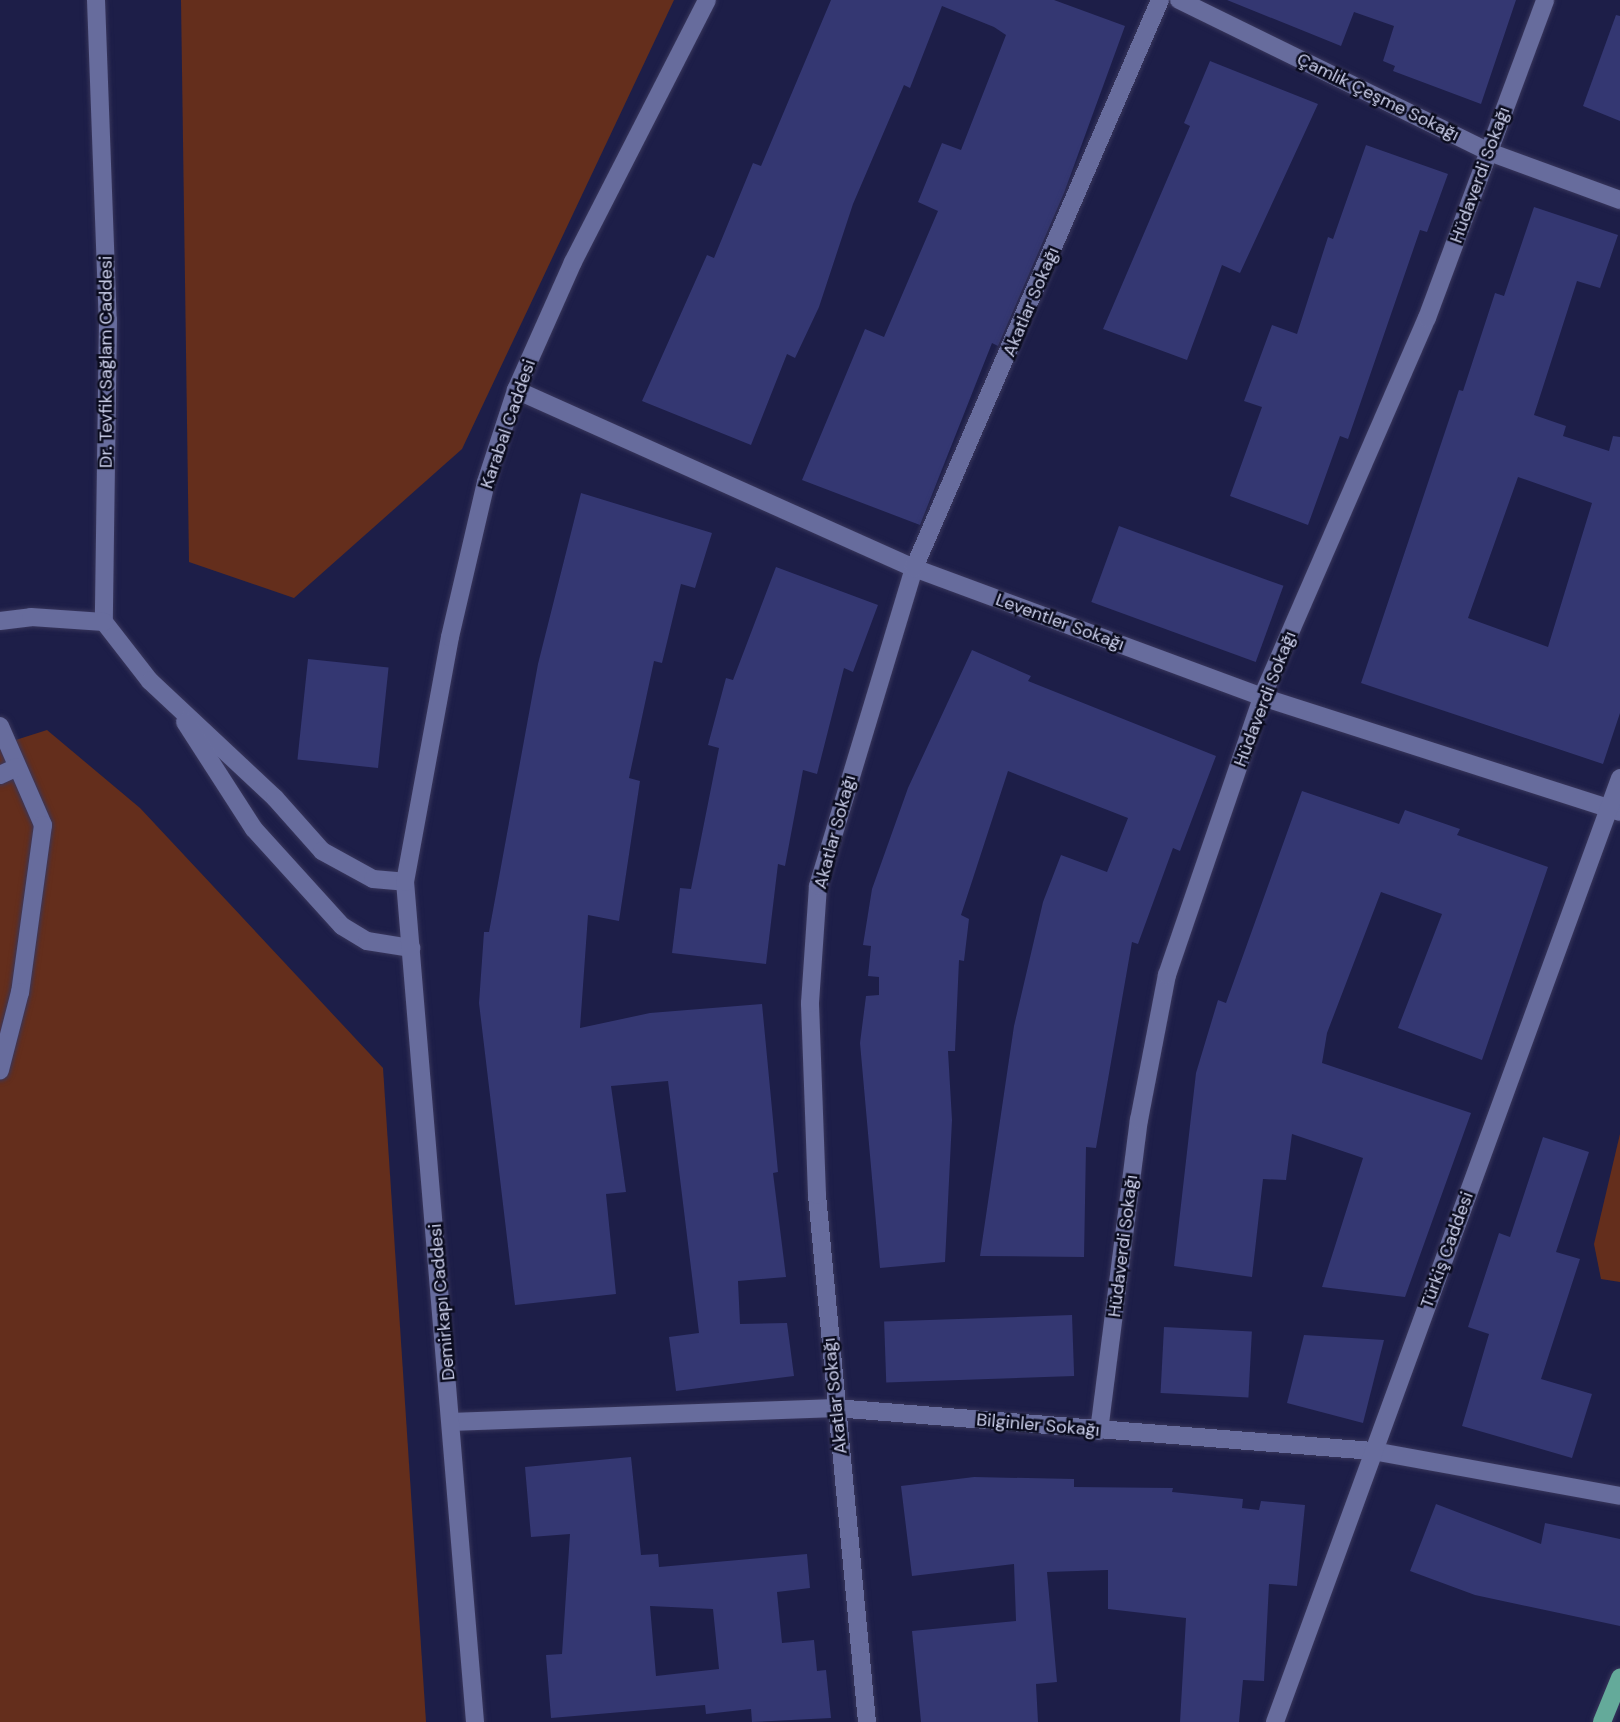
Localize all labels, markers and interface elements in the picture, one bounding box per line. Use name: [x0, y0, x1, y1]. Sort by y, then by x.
street label: Çamlık Çeşme Sokağı: [1293, 48, 1463, 146]
street label: Hüdaverdi Sokağı: [1445, 104, 1515, 246]
street label: Akatlar Sokağı: [998, 244, 1064, 360]
street label: Dr. Tevfik Sağlam Caddesi: [95, 256, 117, 468]
street label: Karabal Caddesi: [476, 357, 540, 491]
street label: Leventler Sokağı: [993, 589, 1127, 655]
street label: Hüdaverdi Sokağı: [1229, 628, 1301, 770]
street label: Akatlar Sokağı: [809, 773, 861, 891]
street label: Hüdaverdi Sokağı: [1104, 1174, 1142, 1318]
street label: Türkiş Caddesi: [1416, 1189, 1478, 1311]
street label: Demirkapı Caddesi: [424, 1223, 460, 1381]
street label: Akatlar Sokağı: [818, 1337, 852, 1455]
street label: Bilginler Sokağı: [976, 1409, 1100, 1441]

